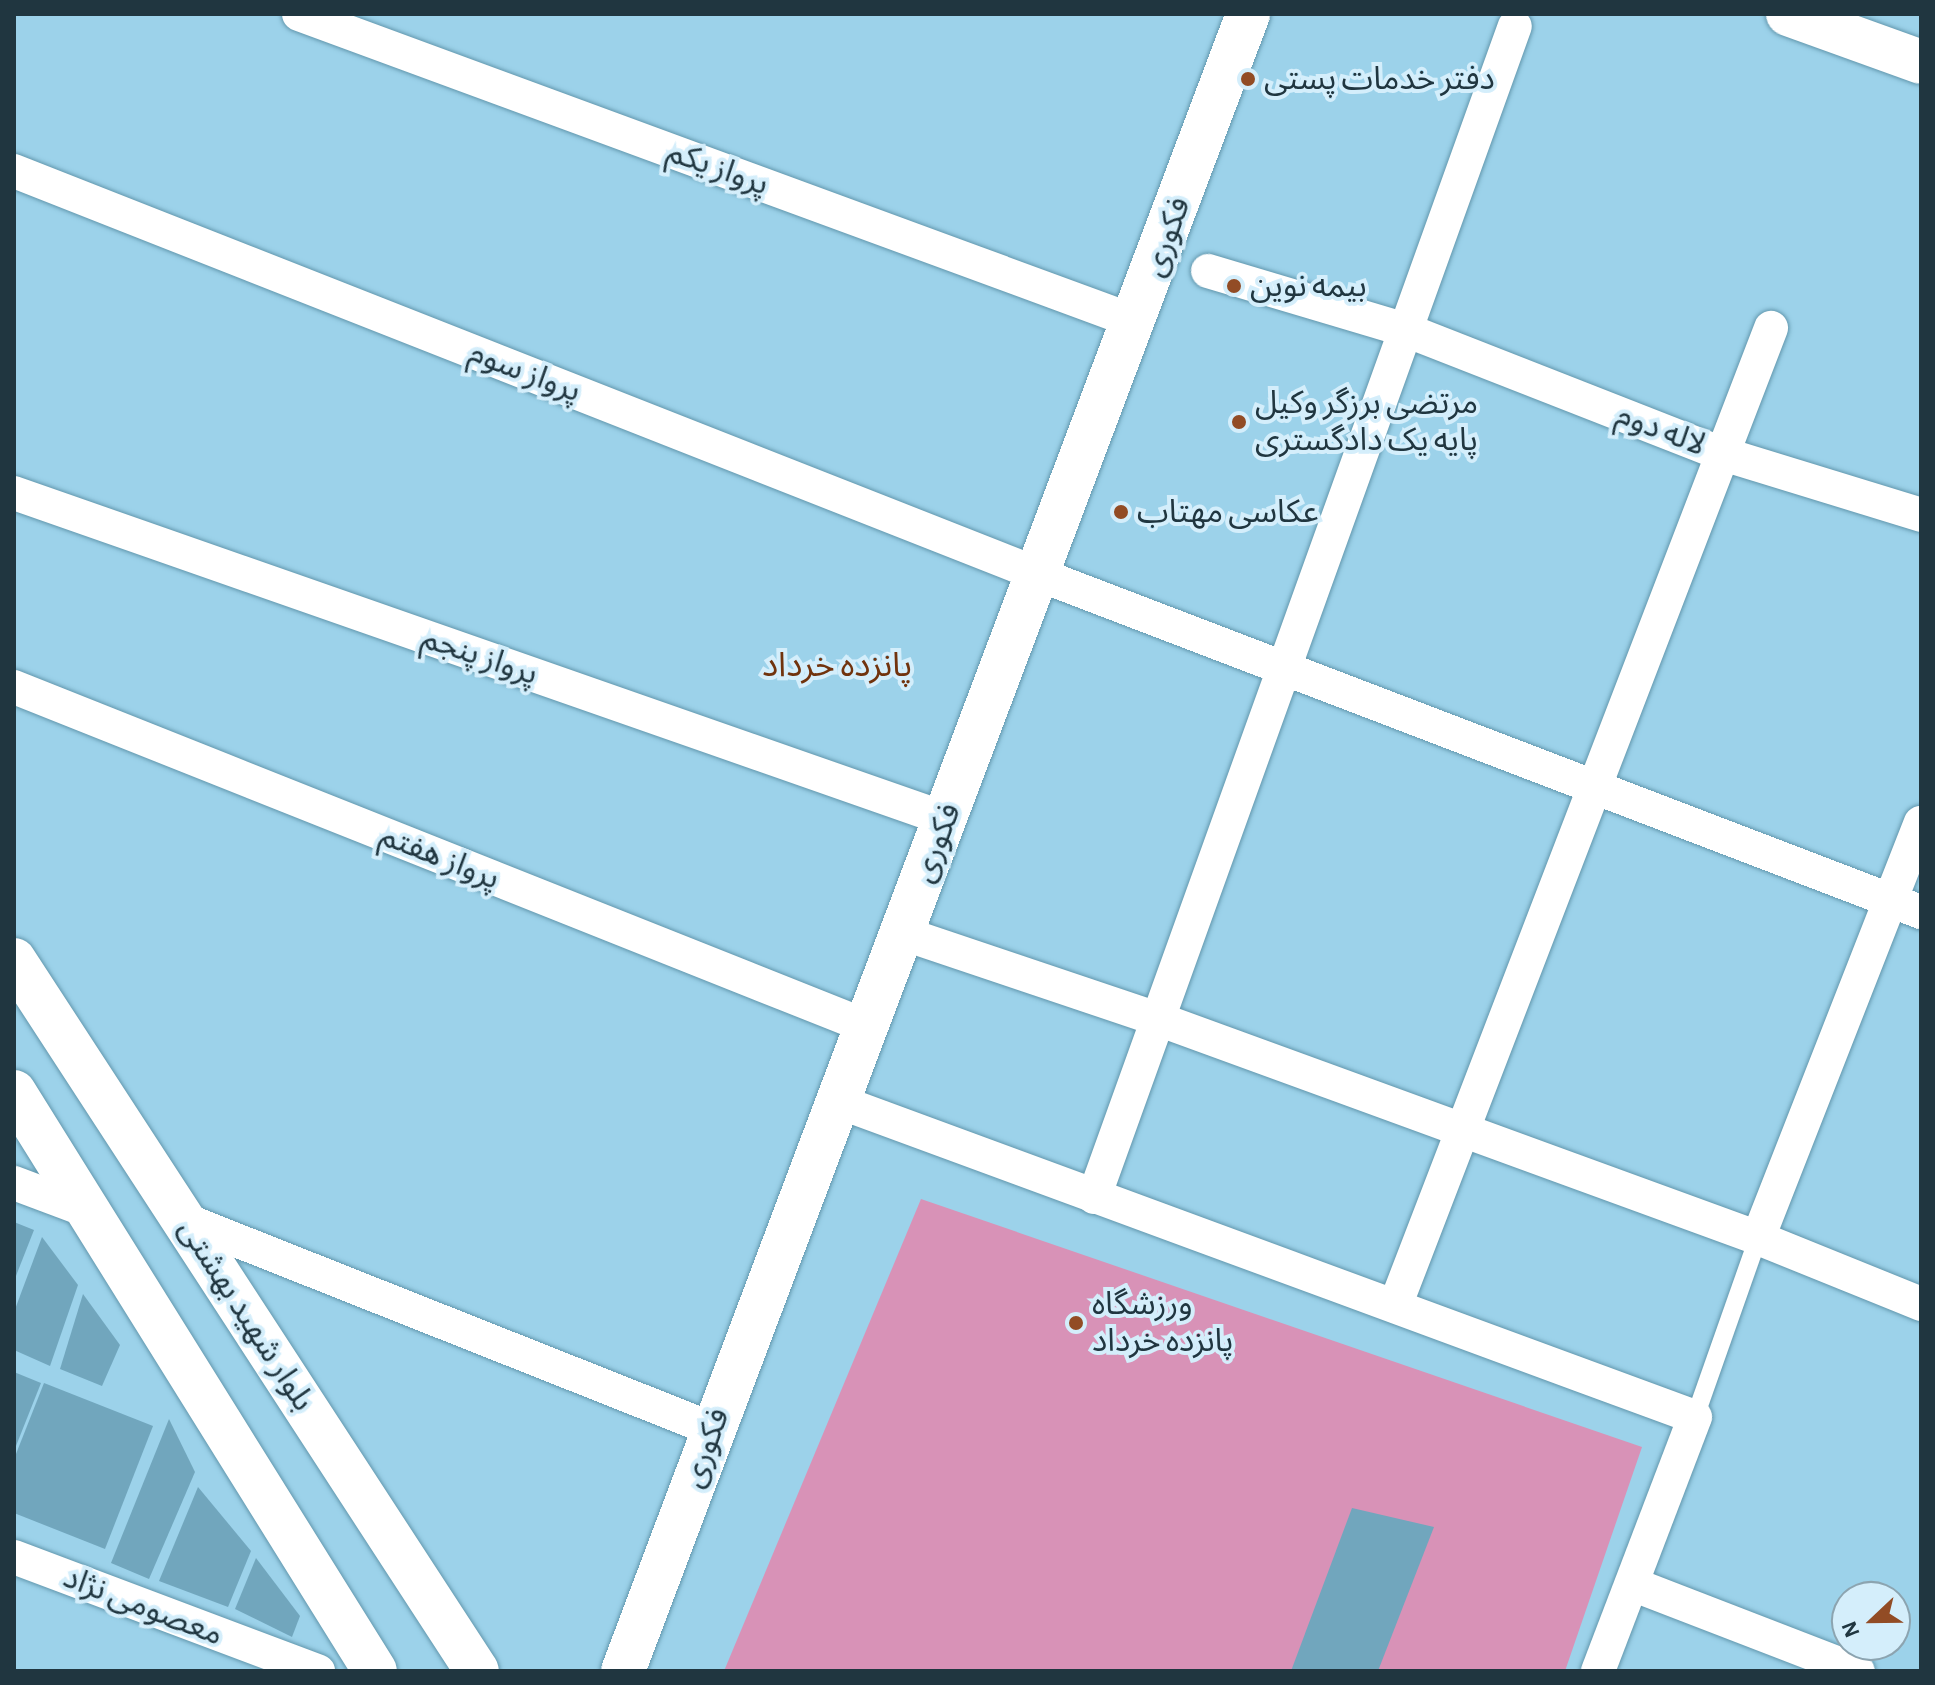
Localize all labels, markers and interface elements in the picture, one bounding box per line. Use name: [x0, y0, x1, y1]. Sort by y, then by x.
place label: دفتر خدمات پستی: [1264, 60, 1495, 98]
marker: دفتر خدمات پستی: [1239, 70, 1257, 88]
street label: پرواز یکم: [662, 132, 774, 204]
street label: فکوری: [1135, 192, 1199, 282]
place label: بیمه نوین: [1250, 267, 1367, 305]
marker: بیمه نوین: [1225, 277, 1243, 295]
street label: پرواز سوم: [464, 333, 586, 411]
place label: مرتضی برزگر وکیل پایه یک دادگستری: [1255, 385, 1478, 460]
street label: لاله دوم: [1611, 395, 1711, 465]
marker: مرتضی برزگر وکیل پایه یک دادگستری: [1230, 413, 1248, 431]
place label: عکاسی مهتاب: [1137, 493, 1319, 531]
marker: عکاسی مهتاب: [1112, 503, 1130, 521]
street label: پرواز پنجم: [417, 618, 543, 694]
district label: پانزده خرداد: [762, 647, 912, 687]
street label: فکوری: [904, 798, 970, 888]
street label: پرواز هفتم: [375, 816, 505, 898]
street label: بلوار شهید بهشتی: [170, 1212, 322, 1418]
place label: ورزشگاه پانزده خرداد: [1092, 1286, 1233, 1361]
marker: ورزشگاه پانزده خرداد: [1067, 1314, 1085, 1332]
street label: فکوری: [674, 1403, 738, 1493]
street label: معصومی نژاد: [58, 1558, 228, 1654]
north arrow: [1831, 1581, 1911, 1661]
text: N: [1838, 1618, 1864, 1640]

